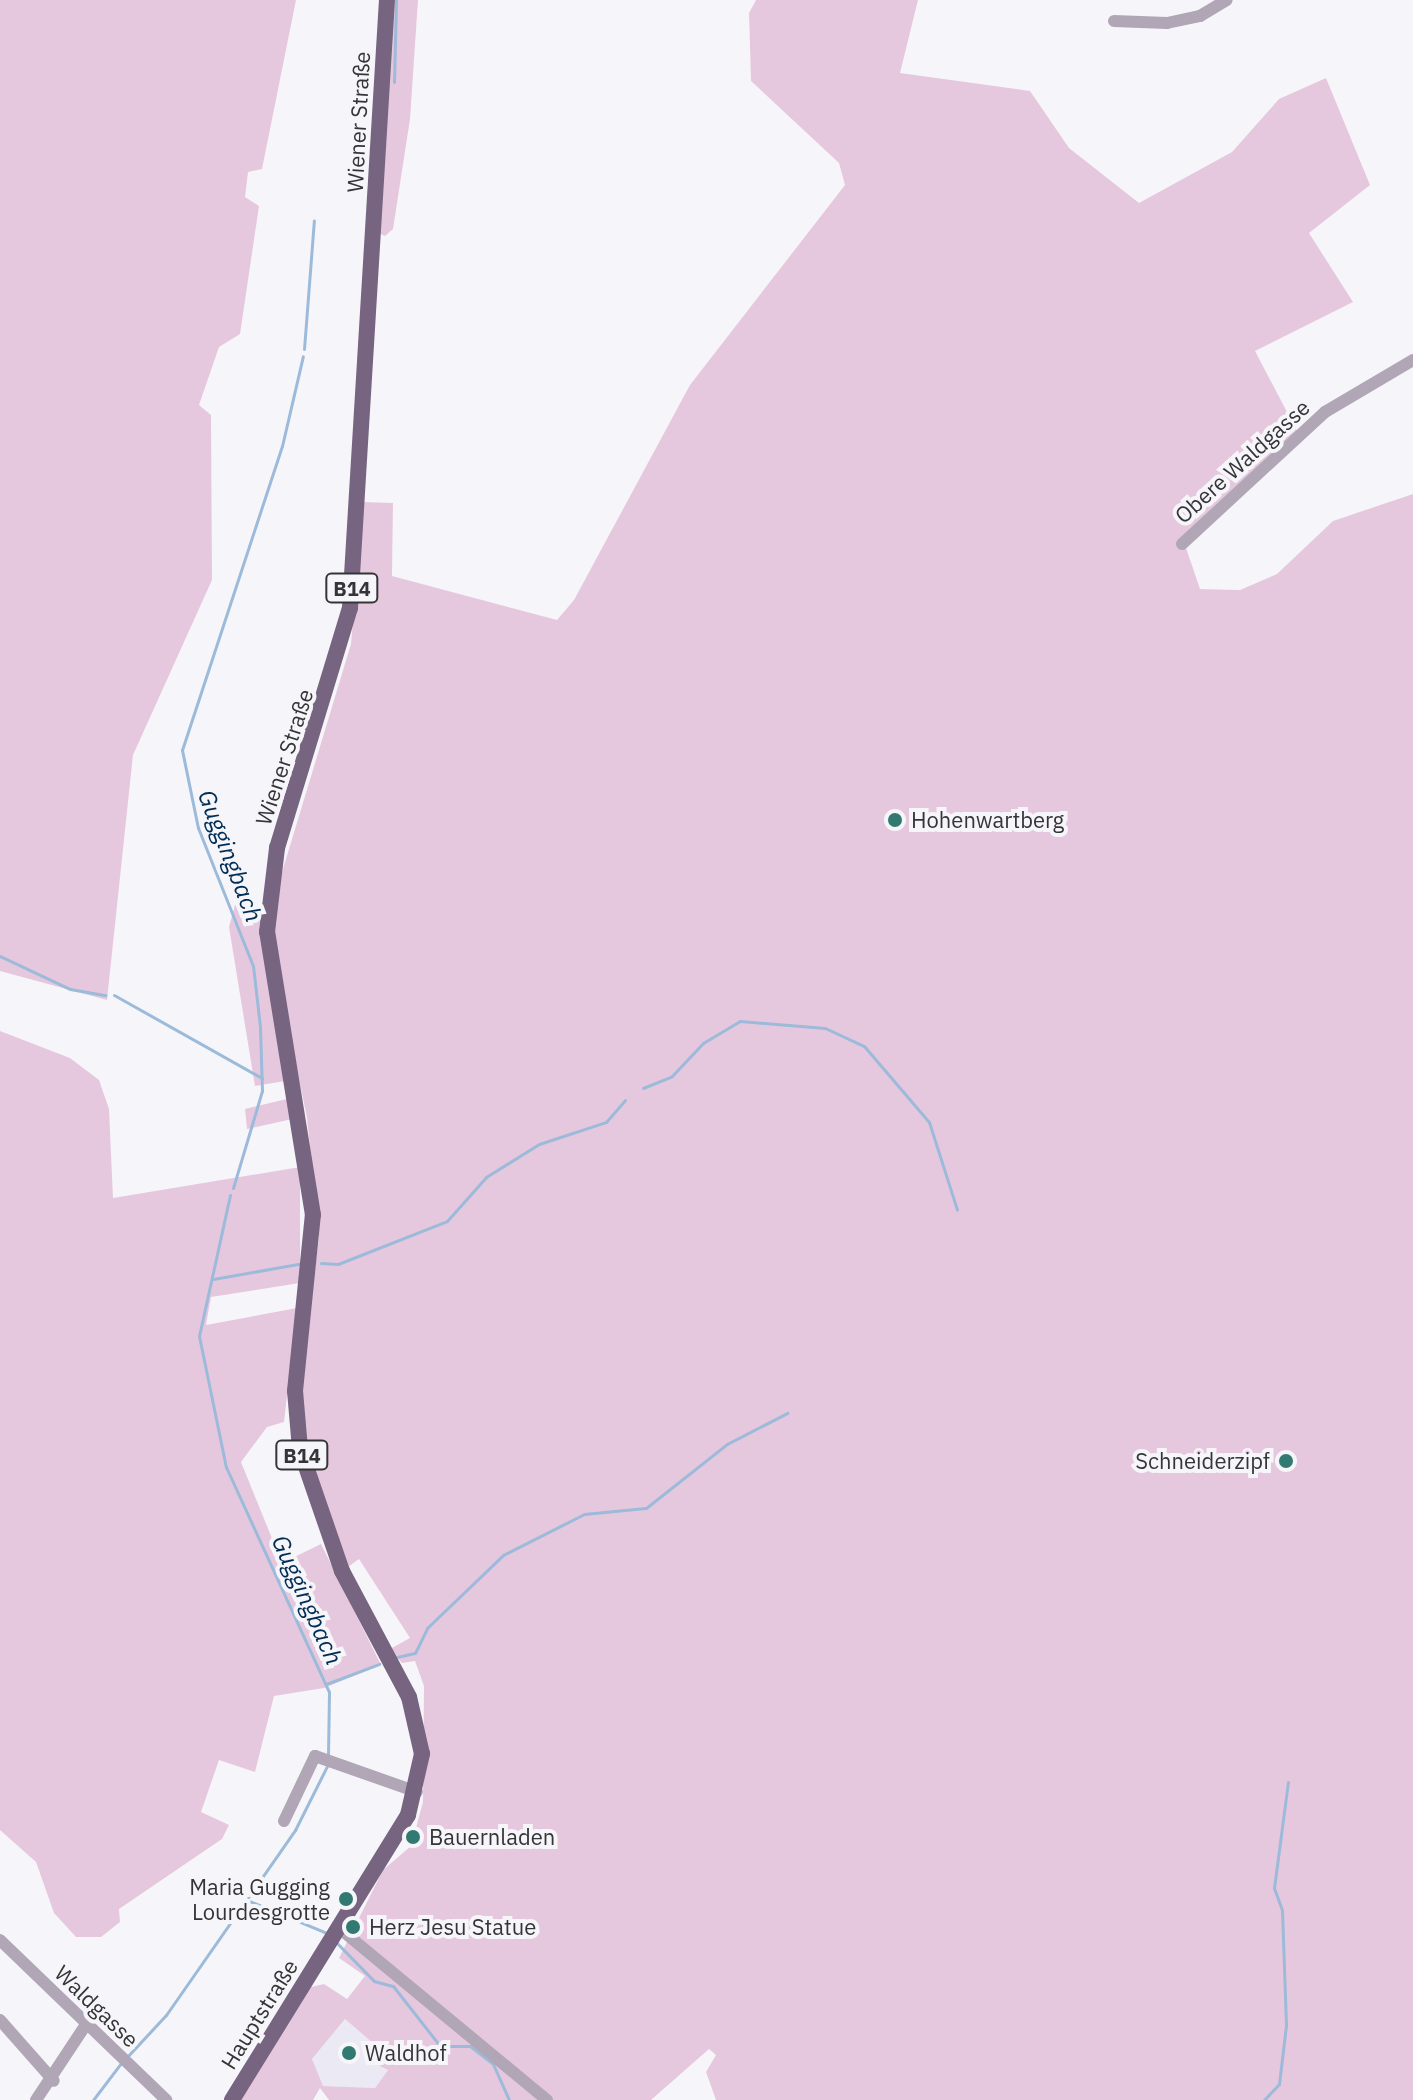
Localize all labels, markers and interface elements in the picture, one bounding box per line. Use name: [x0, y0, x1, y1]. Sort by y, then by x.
street label: Wiener Straße: [341, 51, 375, 193]
street label: Obere Waldgasse: [1169, 394, 1315, 528]
road number: B14: [324, 572, 380, 604]
street label: Wiener Straße: [250, 686, 318, 828]
water label: Guggingbach: [192, 786, 268, 926]
place label: Hohenwartberg: [911, 807, 1064, 833]
marker: Hohenwartberg: [886, 811, 904, 829]
road number: B14: [274, 1439, 330, 1471]
place label: Schneiderzipf: [1135, 1448, 1270, 1474]
marker: Schneiderzipf: [1277, 1452, 1295, 1470]
water label: Guggingbach: [266, 1531, 348, 1669]
place label: Bauernladen: [429, 1824, 555, 1850]
marker: Bauernladen: [404, 1828, 422, 1846]
place label: Maria Gugging Lourdesgrotte: [189, 1873, 330, 1924]
marker: Maria Gugging Lourdesgrotte: [337, 1890, 355, 1908]
place label: Herz Jesu Statue: [369, 1914, 536, 1940]
marker: Herz Jesu Statue: [344, 1918, 362, 1936]
street label: Hauptstraße: [215, 1954, 303, 2074]
street label: Waldgasse: [50, 1959, 144, 2053]
place label: Waldhof: [365, 2040, 447, 2066]
marker: Waldhof: [340, 2044, 358, 2062]

